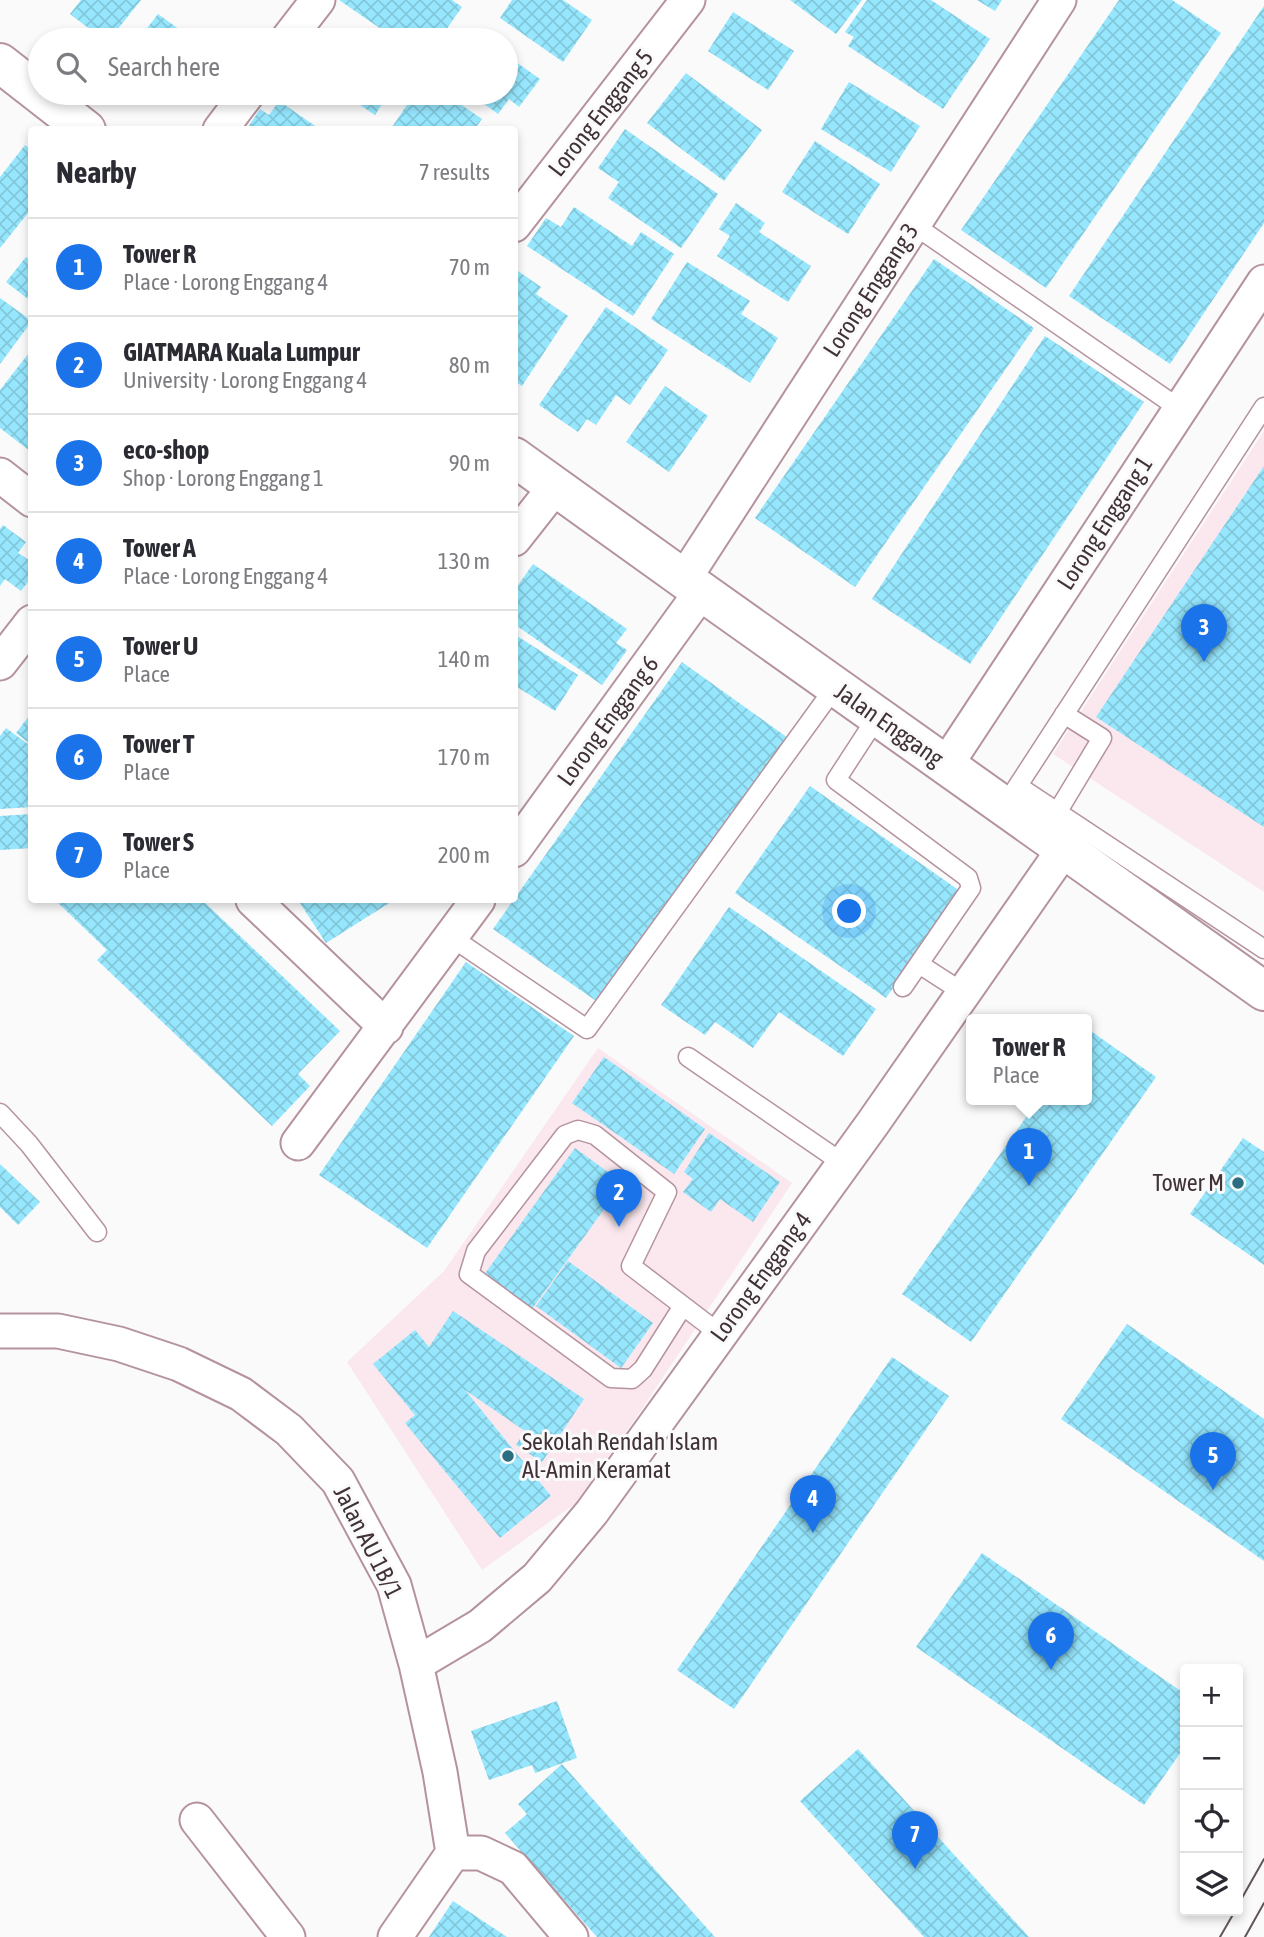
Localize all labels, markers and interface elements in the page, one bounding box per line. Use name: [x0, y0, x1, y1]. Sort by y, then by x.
search box: [28, 28, 518, 105]
street label: Lorong Enggang 5: [543, 44, 658, 181]
icon: search: [52, 48, 90, 86]
text: Search here: [108, 52, 220, 82]
text: Nearby: [56, 155, 136, 189]
text: 7 results: [419, 159, 490, 185]
street label: Lorong Enggang 3: [817, 218, 924, 361]
text: Tower R: [123, 239, 196, 269]
text: 1: [74, 254, 84, 280]
text: 70 m: [449, 254, 490, 280]
text: Place · Lorong Enggang 4: [123, 269, 328, 295]
text: GIATMARA Kuala Lumpur: [123, 337, 360, 367]
text: 2: [74, 352, 84, 378]
text: 80 m: [449, 352, 490, 378]
text: University · Lorong Enggang 4: [123, 367, 367, 393]
text: eco-shop: [123, 435, 209, 465]
text: 3: [74, 450, 84, 476]
text: 90 m: [449, 450, 490, 476]
street label: Lorong Enggang 1: [1051, 451, 1158, 594]
text: Shop · Lorong Enggang 1: [123, 465, 324, 491]
text: Tower A: [123, 533, 196, 563]
text: 4: [74, 548, 84, 574]
text: 130 m: [438, 548, 490, 574]
text: Place · Lorong Enggang 4: [123, 563, 328, 589]
pin: 3: [1181, 604, 1227, 662]
text: Tower U: [123, 631, 198, 661]
text: 5: [74, 646, 84, 672]
text: 140 m: [438, 646, 490, 672]
street label: Lorong Enggang 6: [552, 651, 664, 791]
text: Place: [123, 661, 170, 687]
street label: Jalan Enggang: [830, 677, 949, 772]
text: Tower T: [123, 729, 195, 759]
text: 6: [74, 744, 84, 770]
text: 170 m: [438, 744, 490, 770]
text: Place: [123, 759, 170, 785]
text: Tower S: [123, 827, 194, 857]
text: 7: [74, 842, 84, 868]
text: 200 m: [438, 842, 490, 868]
text: Place: [123, 857, 170, 883]
your location: [832, 894, 866, 928]
popup: [966, 1014, 1092, 1105]
text: Tower R: [992, 1032, 1066, 1062]
text: Place: [992, 1062, 1039, 1088]
pin: 1: [1006, 1128, 1052, 1186]
pin: 2: [596, 1169, 642, 1227]
place label: Tower M: [1152, 1169, 1224, 1196]
marker: Tower M: [1230, 1175, 1246, 1191]
street label: Lorong Enggang 4: [705, 1207, 817, 1347]
place label: Sekolah Rendah Islam Al-Amin Keramat: [522, 1428, 718, 1483]
pin: 5: [1190, 1432, 1236, 1490]
marker: Sekolah Rendah Islam Al-Amin Keramat: [500, 1448, 516, 1464]
pin: 4: [790, 1475, 836, 1533]
street label: Jalan AU 1B/1: [329, 1481, 408, 1602]
pin: 6: [1028, 1612, 1074, 1670]
map controls: [1180, 1664, 1243, 1916]
button: +: [1180, 1664, 1243, 1727]
button: −: [1180, 1727, 1243, 1790]
button: locate: [1180, 1790, 1243, 1853]
pin: 7: [892, 1811, 938, 1869]
button: layers: [1180, 1853, 1243, 1916]

